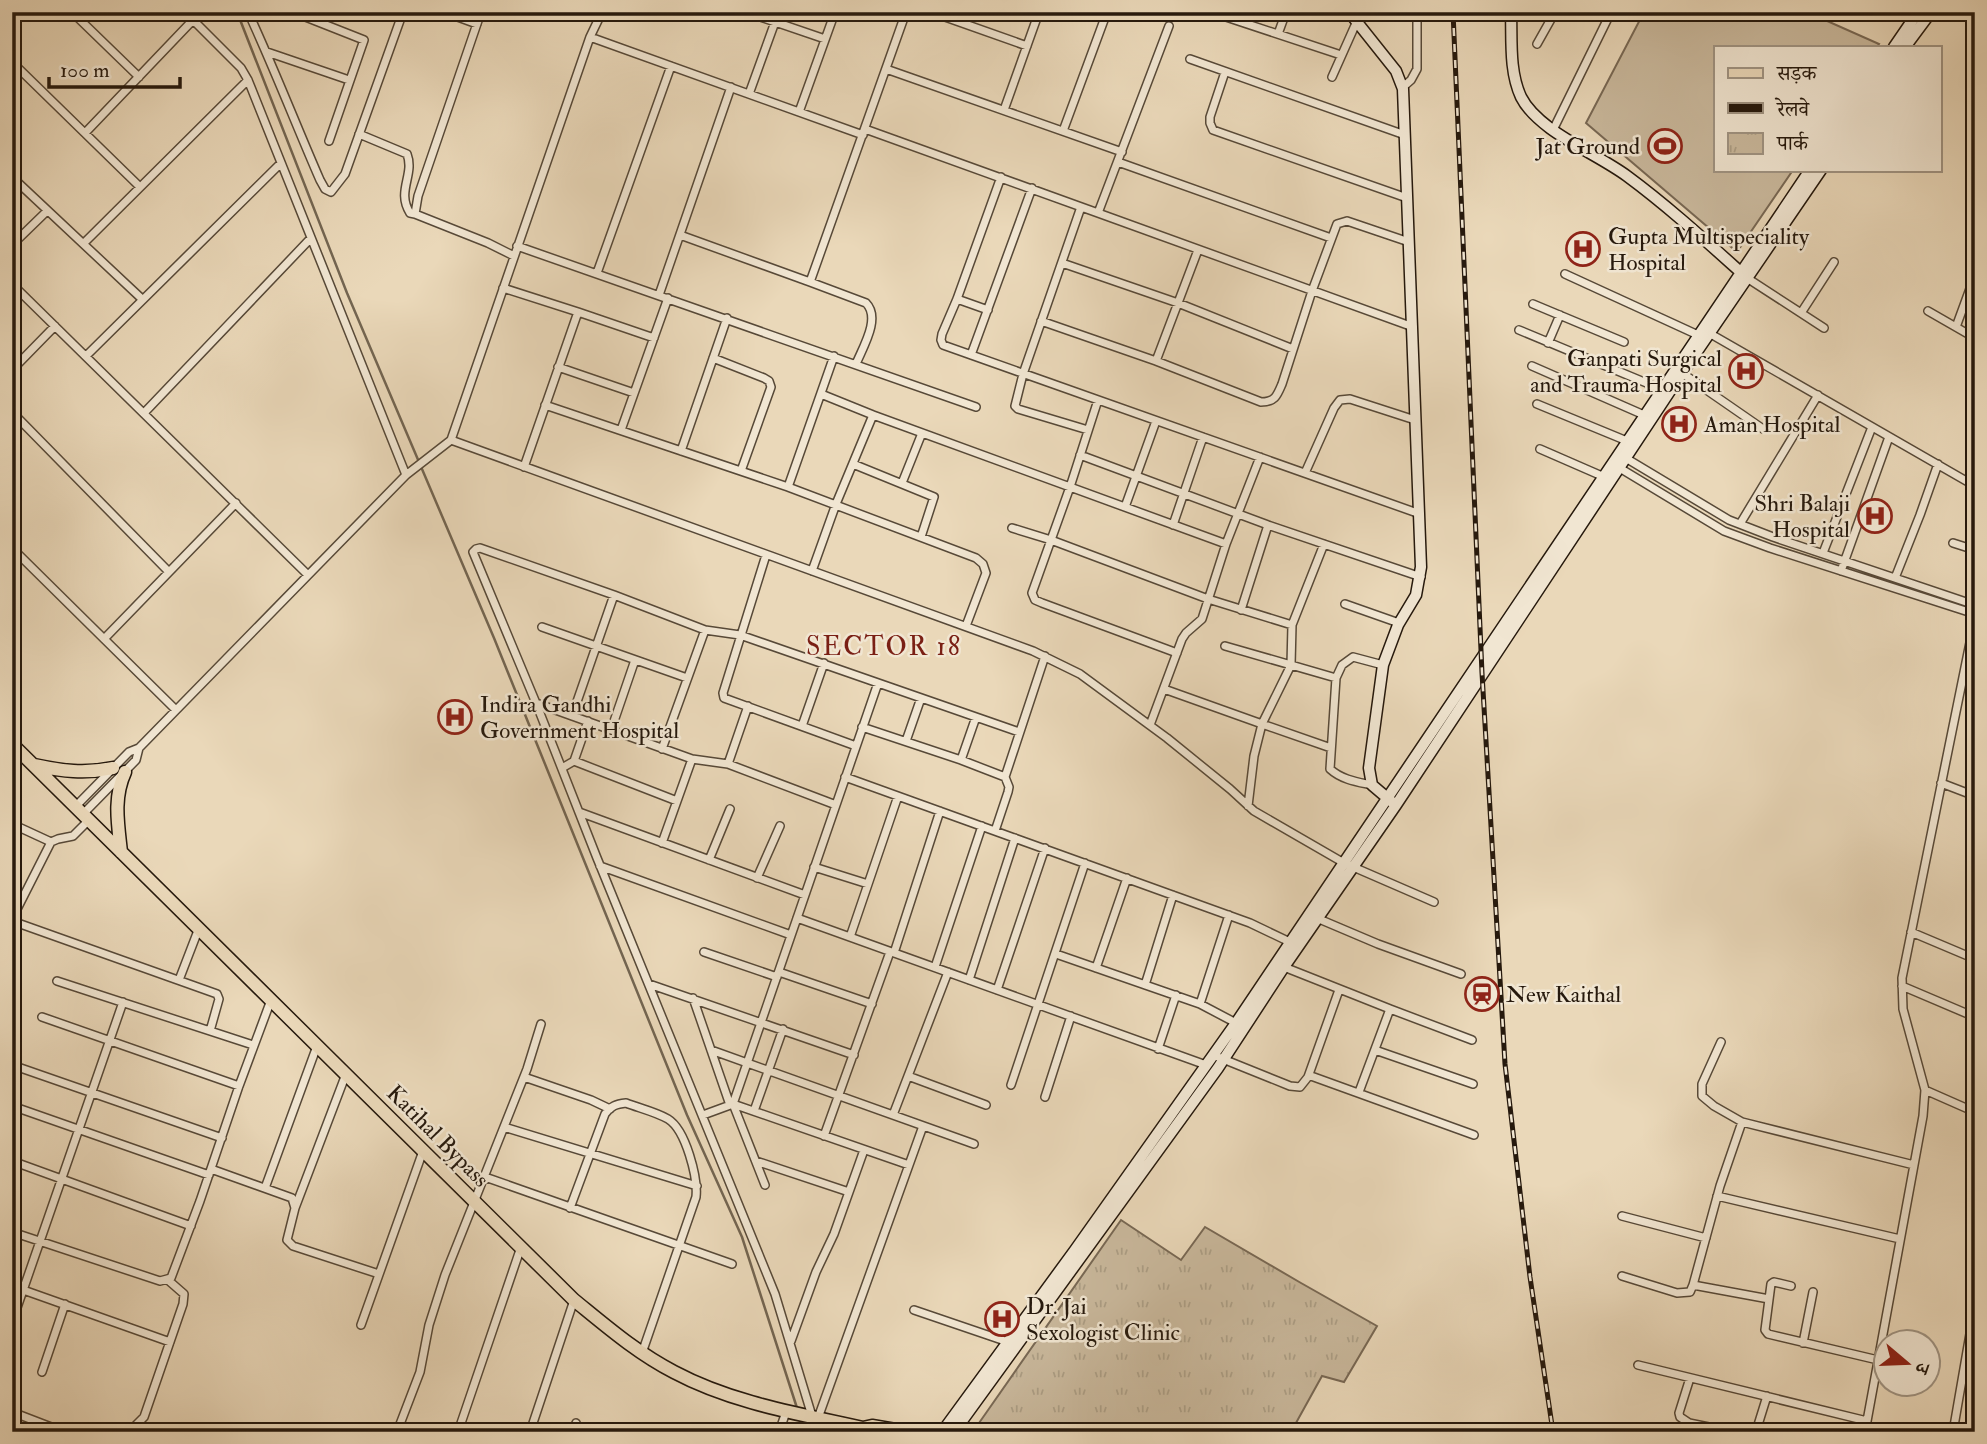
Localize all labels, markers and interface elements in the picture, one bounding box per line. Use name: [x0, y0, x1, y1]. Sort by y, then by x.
scale bar: [49, 46, 180, 90]
legend: [1714, 46, 1941, 172]
text: 100 m: [60, 57, 110, 84]
text: सड़क: [1776, 60, 1817, 87]
text: रेलवे: [1774, 96, 1811, 123]
sports icon: Jat Ground: [1646, 127, 1684, 165]
text: पार्क: [1776, 130, 1809, 157]
place label: Jat Ground: [1535, 132, 1640, 161]
place label: Gupta Multispeciality Hospital: [1608, 222, 1810, 278]
hospital icon: Gupta Multispeciality Hospital: [1564, 230, 1602, 268]
place label: Ganpati Surgical and Trauma Hospital: [1530, 344, 1722, 400]
hospital icon: Ganpati Surgical and Trauma Hospital: [1727, 352, 1765, 390]
hospital icon: Aman Hospital: [1660, 405, 1698, 443]
place label: Aman Hospital: [1703, 410, 1841, 440]
place label: Shri Balaji Hospital: [1754, 489, 1850, 545]
hospital icon: Shri Balaji Hospital: [1856, 497, 1894, 535]
district label: SECTOR 18: [806, 631, 962, 663]
place label: Indira Gandhi Government Hospital: [480, 690, 679, 746]
hospital icon: Indira Gandhi Government Hospital: [436, 698, 474, 736]
station icon: New Kaithal: [1463, 975, 1501, 1013]
place label: New Kaithal: [1506, 980, 1621, 1009]
street label: Katihal Bypass: [380, 1079, 495, 1194]
place label: Dr. Jai Sexologist Clinic: [1026, 1292, 1180, 1347]
hospital icon: Dr. Jai Sexologist Clinic: [983, 1300, 1021, 1338]
north arrow: [1871, 1328, 1941, 1398]
text: उ: [1909, 1358, 1936, 1378]

